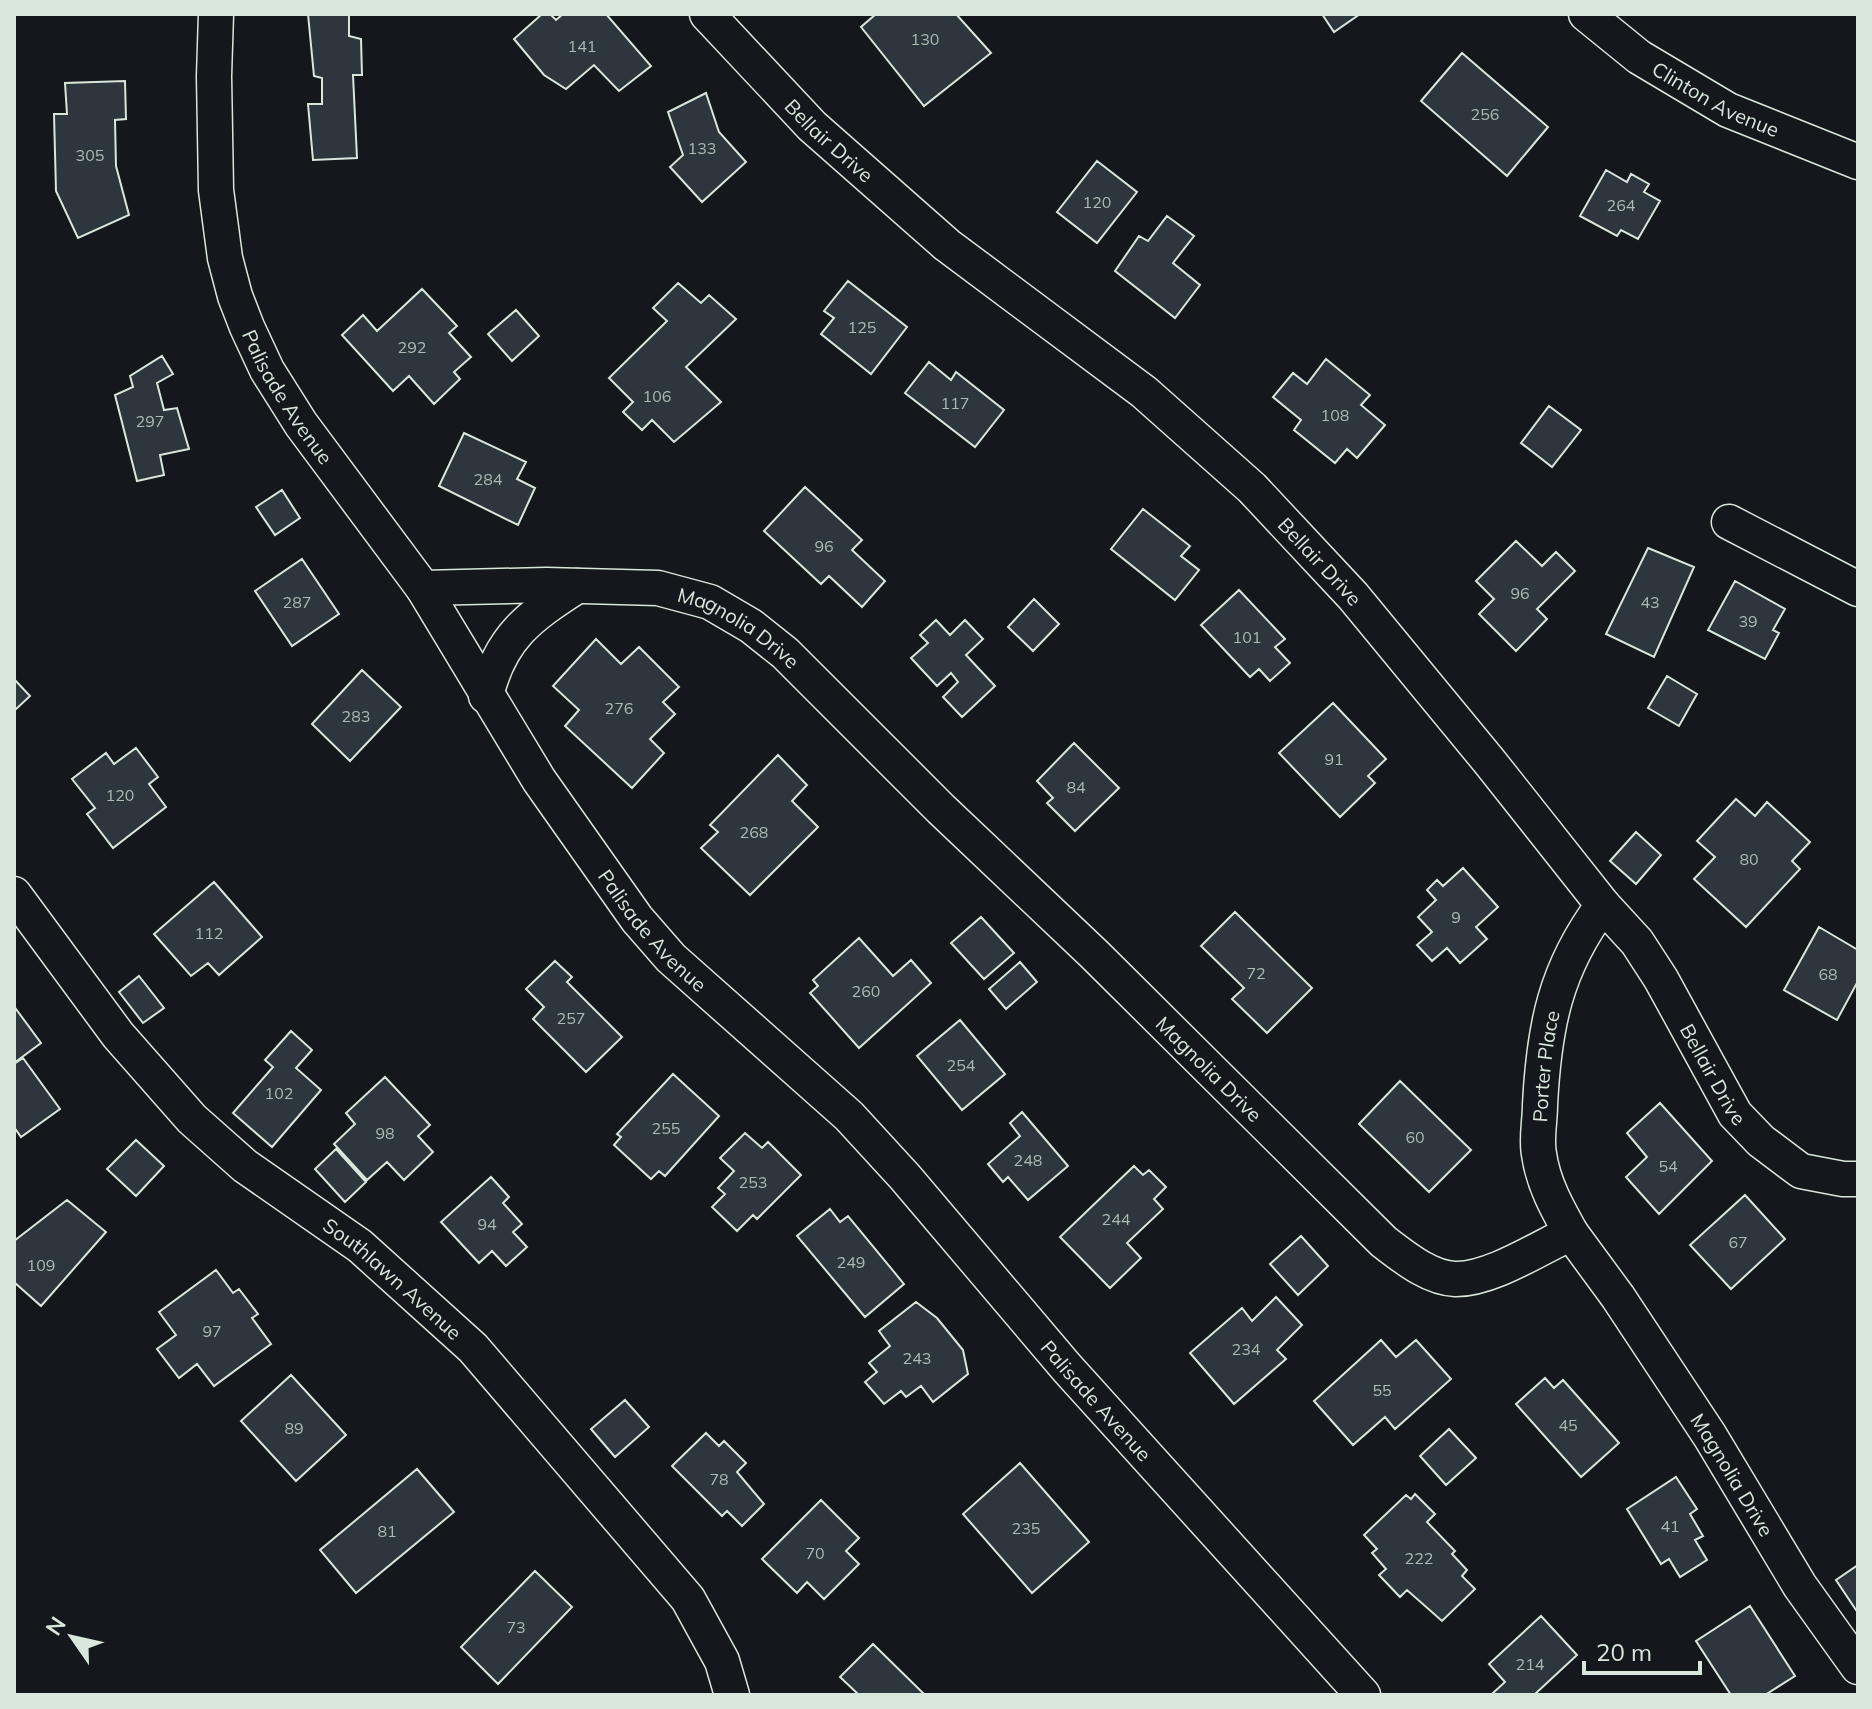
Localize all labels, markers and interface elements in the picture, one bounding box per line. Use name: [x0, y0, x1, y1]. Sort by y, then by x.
house number: 130: [911, 29, 939, 49]
house number: 141: [568, 36, 596, 56]
street label: Clinton Avenue: [1648, 55, 1783, 142]
street label: Bellair Drive: [780, 93, 879, 187]
house number: 256: [1471, 104, 1499, 124]
house number: 133: [688, 138, 716, 158]
house number: 305: [76, 145, 104, 165]
house number: 120: [1083, 192, 1111, 212]
house number: 264: [1607, 195, 1636, 215]
house number: 125: [848, 317, 876, 337]
street label: Palisade Avenue: [237, 325, 339, 469]
house number: 292: [398, 337, 426, 357]
house number: 106: [643, 386, 671, 406]
house number: 117: [941, 393, 969, 413]
house number: 108: [1321, 405, 1349, 425]
house number: 297: [136, 411, 164, 431]
house number: 284: [474, 469, 503, 489]
street label: Bellair Drive: [1273, 512, 1368, 610]
house number: 96: [814, 536, 834, 556]
street label: Magnolia Drive: [675, 581, 805, 673]
house number: 96: [1510, 583, 1530, 603]
house number: 287: [283, 592, 311, 612]
house number: 43: [1640, 592, 1660, 612]
house number: 39: [1738, 611, 1758, 631]
house number: 101: [1233, 627, 1261, 647]
house number: 276: [605, 698, 633, 718]
house number: 283: [342, 706, 370, 726]
house number: 91: [1324, 749, 1344, 769]
house number: 84: [1066, 777, 1086, 797]
house number: 120: [106, 785, 134, 805]
house number: 268: [740, 822, 768, 842]
house number: 80: [1739, 849, 1759, 869]
street label: Palisade Avenue: [593, 864, 712, 997]
house number: 9: [1451, 907, 1461, 927]
house number: 112: [195, 923, 223, 943]
house number: 72: [1246, 963, 1266, 983]
house number: 68: [1818, 964, 1838, 984]
house number: 260: [852, 981, 880, 1001]
house number: 257: [557, 1008, 585, 1028]
street label: Porter Place: [1527, 1008, 1564, 1123]
street label: Magnolia Drive: [1151, 1011, 1268, 1127]
street label: Bellair Drive: [1675, 1019, 1751, 1130]
house number: 254: [947, 1055, 976, 1075]
house number: 102: [265, 1083, 293, 1103]
house number: 255: [652, 1118, 680, 1138]
house number: 98: [375, 1123, 395, 1143]
house number: 60: [1405, 1127, 1425, 1147]
house number: 248: [1014, 1150, 1042, 1170]
house number: 54: [1658, 1156, 1678, 1176]
house number: 253: [739, 1172, 767, 1192]
house number: 244: [1102, 1209, 1131, 1229]
street label: Southlawn Avenue: [319, 1212, 467, 1345]
house number: 94: [477, 1214, 497, 1234]
house number: 67: [1728, 1232, 1748, 1252]
house number: 249: [837, 1252, 865, 1272]
house number: 109: [27, 1255, 55, 1275]
house number: 97: [202, 1321, 222, 1341]
street label: Palisade Avenue: [1036, 1335, 1157, 1466]
house number: 234: [1232, 1339, 1261, 1359]
house number: 243: [903, 1348, 931, 1368]
house number: 55: [1372, 1380, 1392, 1400]
street label: Magnolia Drive: [1686, 1408, 1780, 1541]
house number: 45: [1558, 1415, 1578, 1435]
house number: 89: [284, 1418, 304, 1438]
house number: 78: [709, 1469, 729, 1489]
house number: 41: [1660, 1516, 1680, 1536]
house number: 235: [1012, 1518, 1040, 1538]
house number: 81: [377, 1521, 397, 1541]
house number: 70: [805, 1543, 825, 1563]
house number: 222: [1405, 1548, 1433, 1568]
north arrow: [32, 1597, 112, 1677]
text: N: [39, 1611, 72, 1641]
house number: 73: [506, 1617, 526, 1637]
scale bar: [1584, 1625, 1700, 1675]
text: 20 m: [1596, 1637, 1652, 1667]
house number: 214: [1516, 1654, 1545, 1674]

